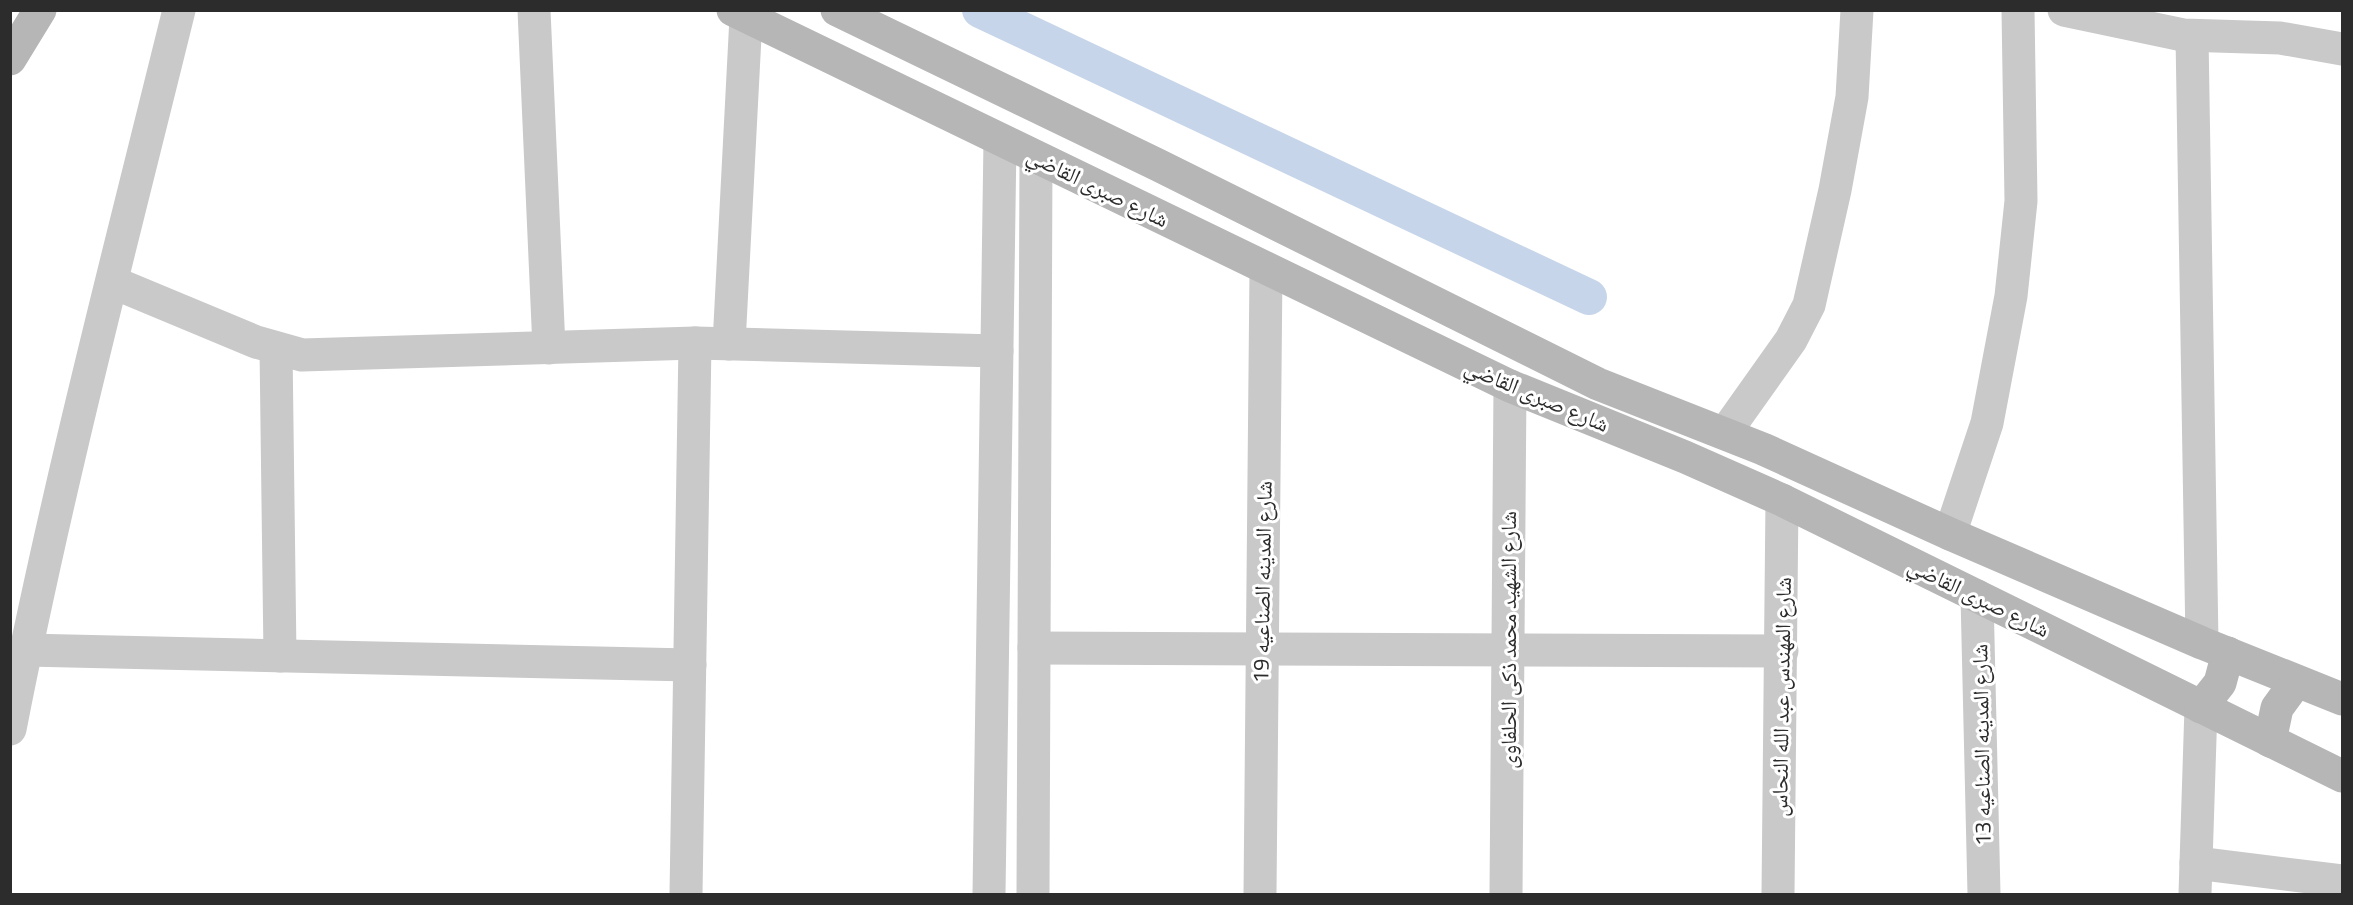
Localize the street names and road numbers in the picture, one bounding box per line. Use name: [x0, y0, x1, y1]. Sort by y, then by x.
street label: شارع صبرى القاضي: [1021, 138, 1175, 237]
street label: شارع صبرى القاضي: [1459, 349, 1615, 441]
street label: شارع المدينه الصناعيه 19: [1243, 481, 1281, 683]
street label: شارع الشهيد محمد ذكى الحلفاوى: [1491, 511, 1525, 769]
street label: شارع صبرى القاضي: [1902, 548, 2056, 647]
street label: شارع المهندس عبد الله النحاس: [1762, 577, 1800, 817]
street label: شارع المدينه الصناعيه 13: [1962, 644, 2000, 846]

